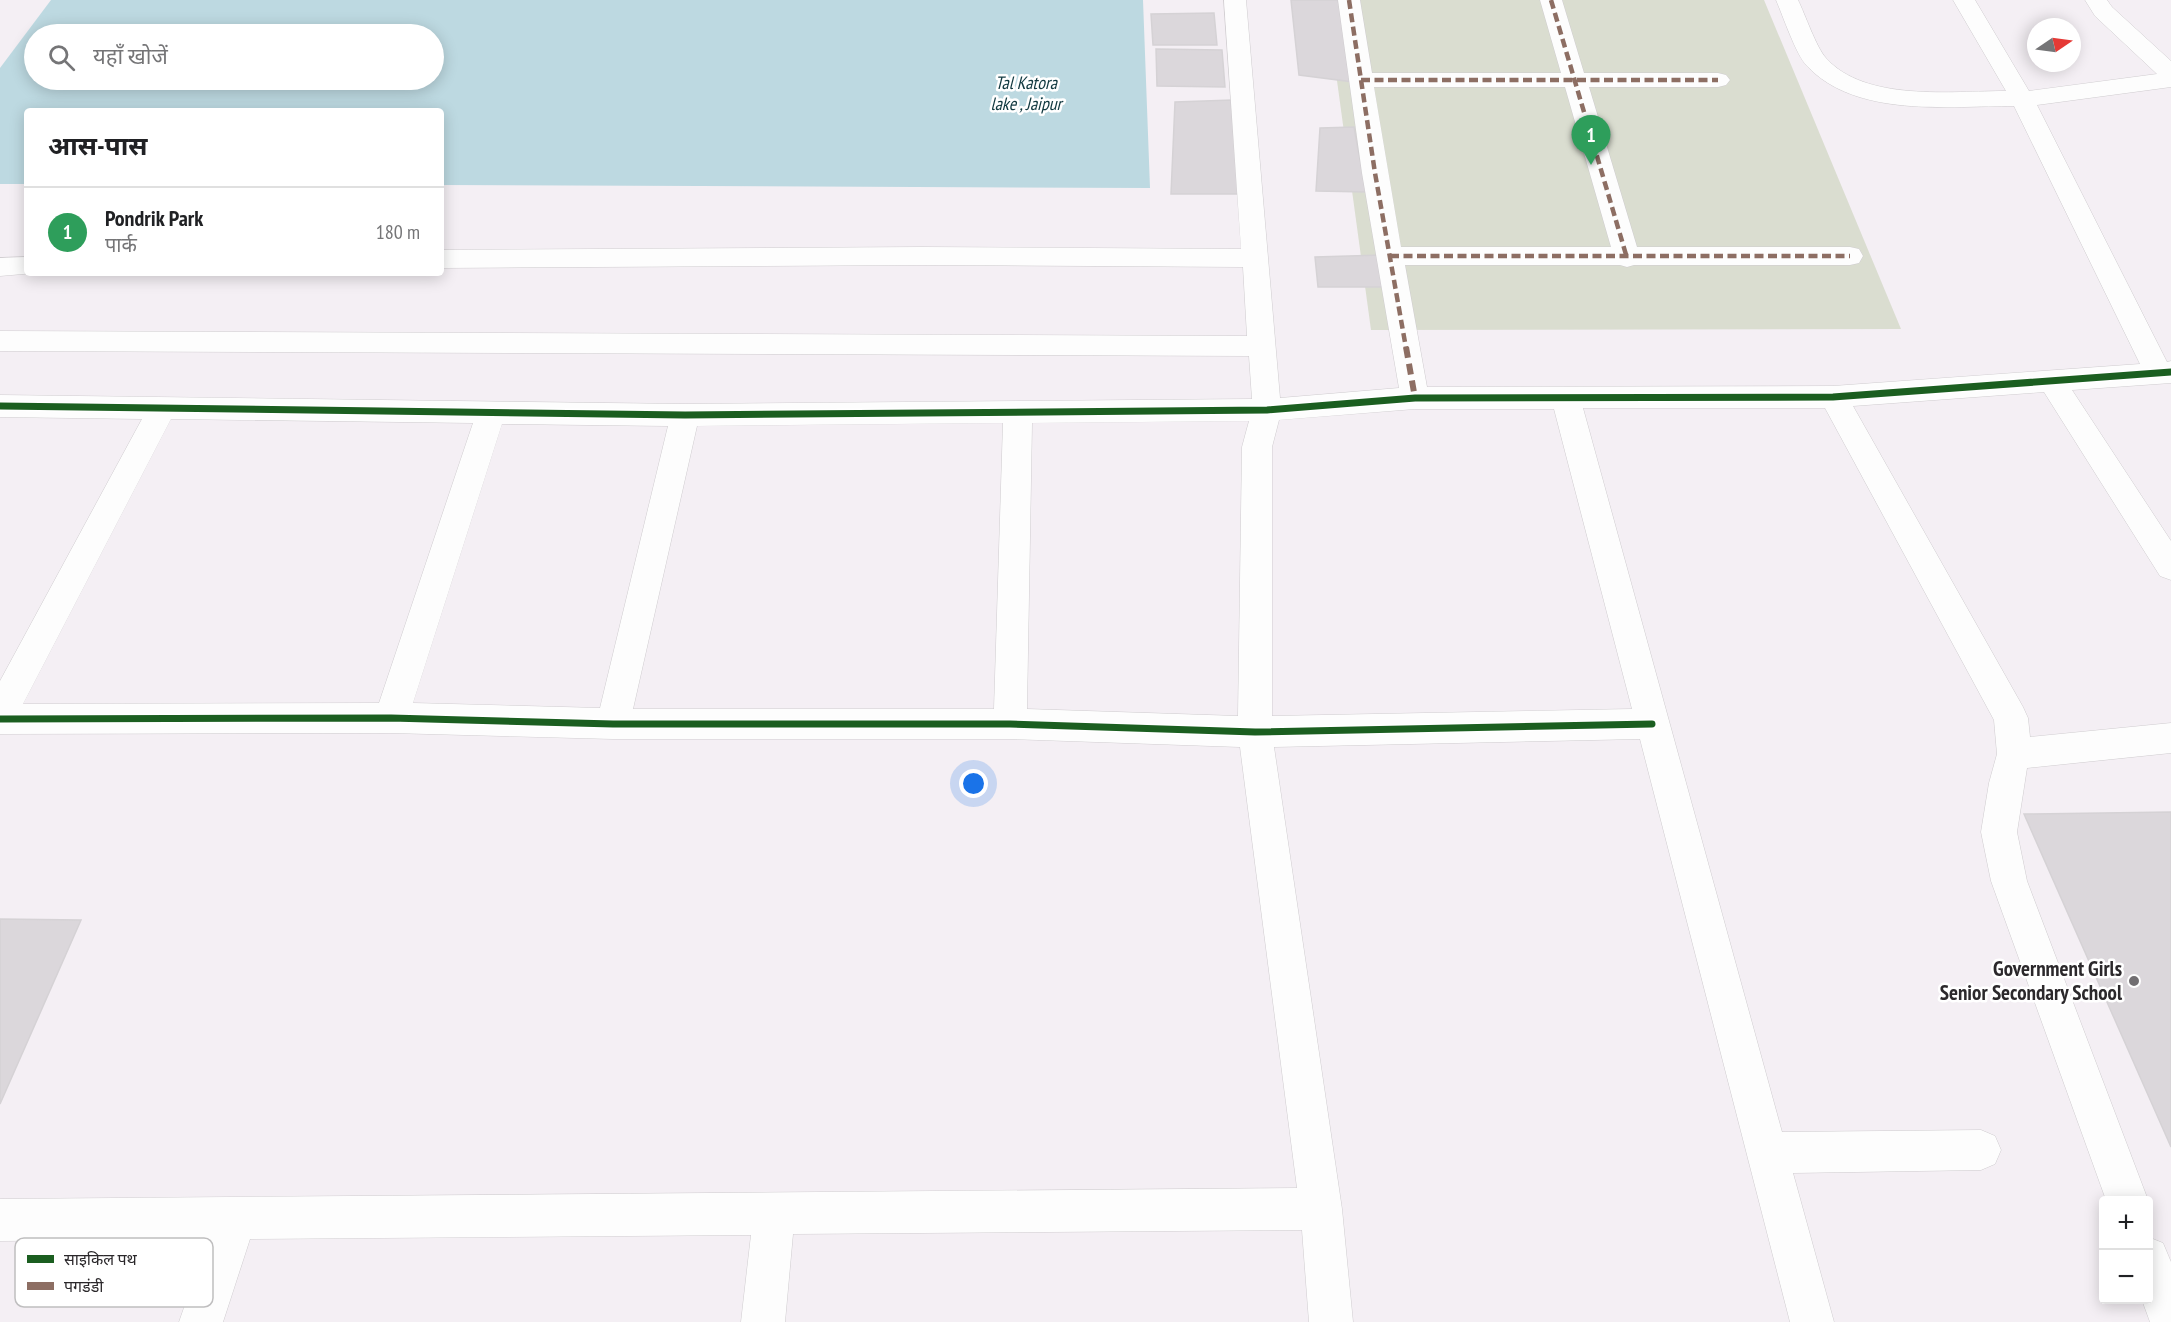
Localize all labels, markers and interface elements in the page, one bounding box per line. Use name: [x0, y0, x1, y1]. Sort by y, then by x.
north arrow: [2027, 18, 2081, 72]
search box: [24, 24, 444, 90]
icon: search: [45, 41, 78, 74]
text: यहाँ खोजें: [93, 42, 168, 70]
water label: Tal Katora lake , Jaipur: [990, 71, 1065, 115]
pin: 1: [1572, 116, 1610, 165]
text: आस-पास: [48, 129, 148, 162]
text: Pondrik Park: [105, 204, 203, 232]
text: 1: [63, 219, 72, 245]
text: 180 m: [376, 219, 420, 245]
text: पार्क: [105, 232, 137, 258]
your location: [959, 769, 988, 798]
place label: Government Girls Senior Secondary School: [1940, 955, 2123, 1006]
marker: Government Girls Senior Secondary School: [2127, 974, 2141, 988]
map controls: [2099, 1196, 2153, 1304]
button: +: [2099, 1196, 2153, 1250]
legend: [15, 1238, 213, 1307]
text: साइकिल पथ: [64, 1249, 138, 1269]
button: −: [2099, 1250, 2153, 1304]
text: पगडंडी: [64, 1276, 104, 1296]

